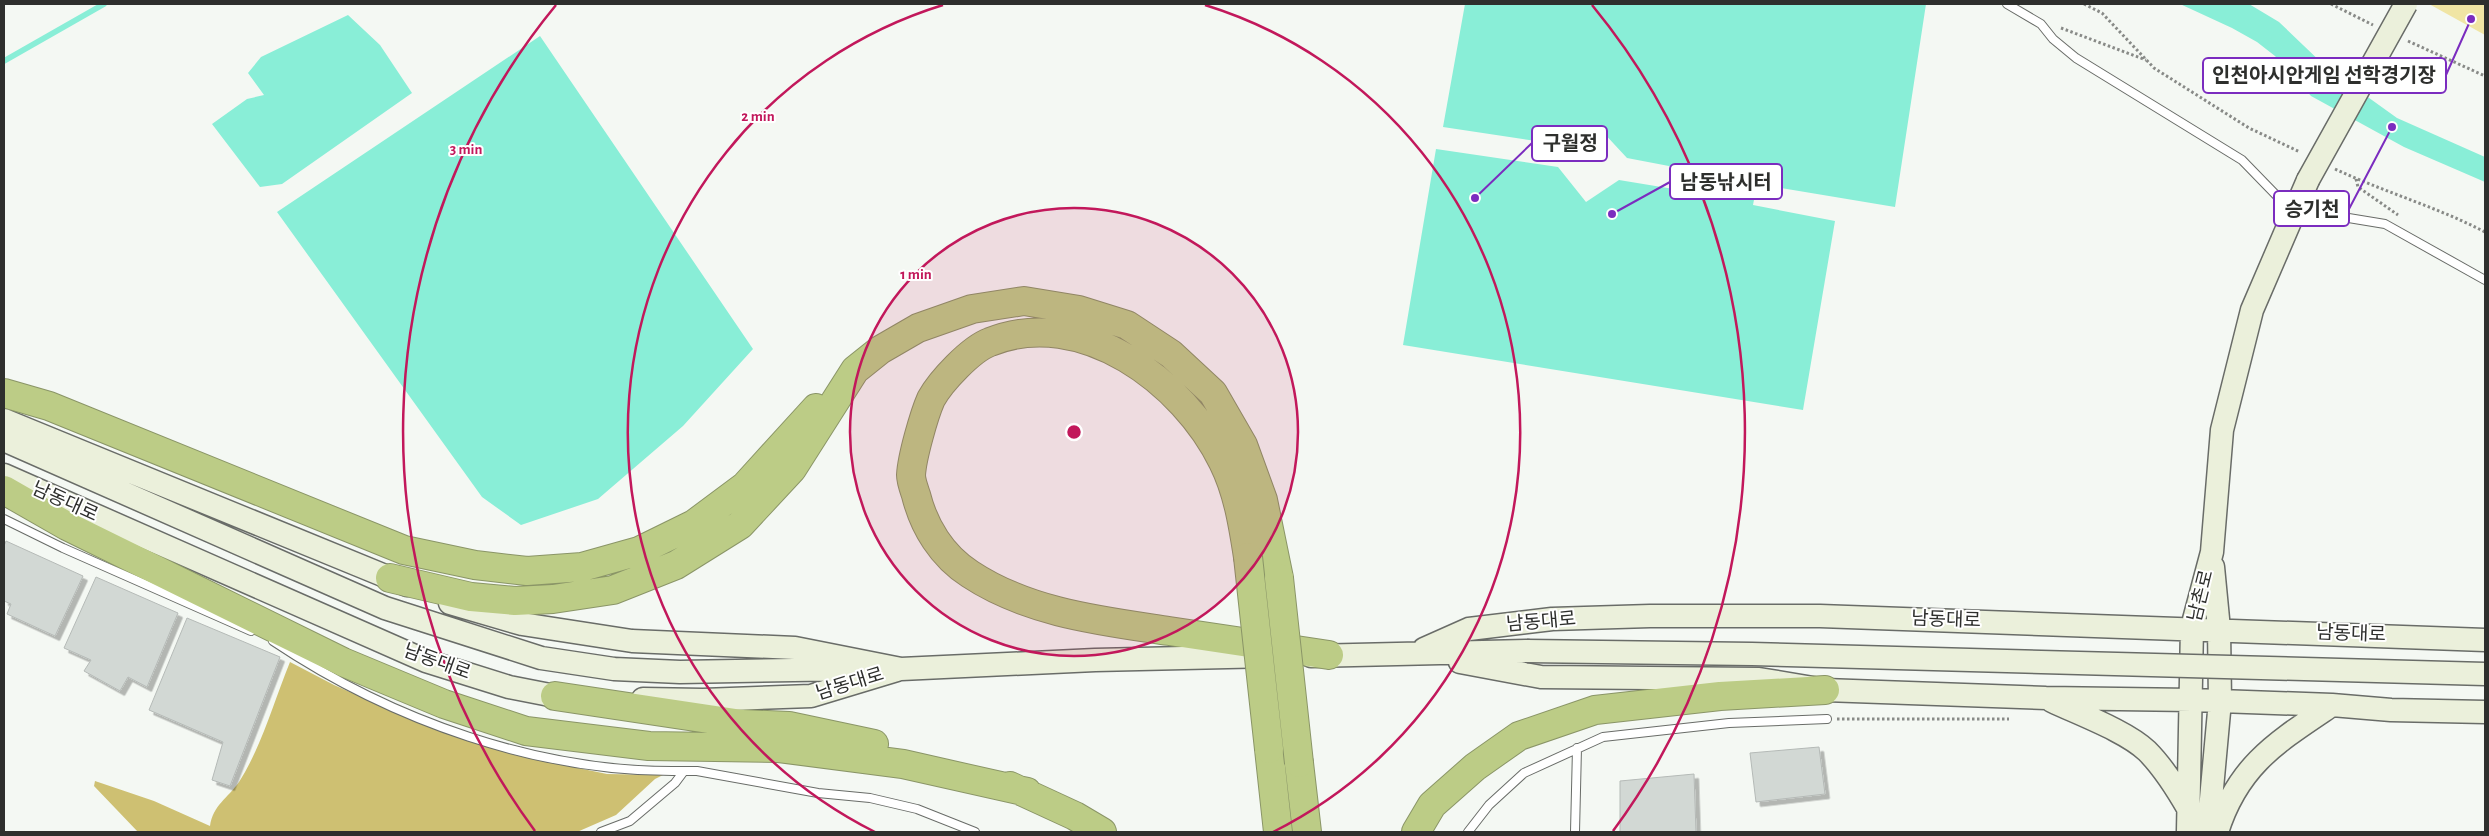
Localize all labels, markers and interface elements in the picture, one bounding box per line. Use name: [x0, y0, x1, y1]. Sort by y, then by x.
callout: 인천아시안게임 선학경기장: [2203, 58, 2446, 93]
text: 인천아시안게임 선학경기장: [2212, 65, 2436, 86]
text: 2 min: [741, 109, 775, 124]
callout: 구월정: [1532, 126, 1607, 161]
text: 구월정: [1542, 133, 1598, 154]
text: 3 min: [450, 142, 482, 157]
callout: 남동낚시터: [1670, 164, 1782, 199]
text: 남동낚시터: [1680, 172, 1772, 193]
callout: 승기천: [2274, 191, 2349, 226]
text: 승기천: [2284, 199, 2340, 220]
text: 1 min: [900, 267, 932, 282]
centre of rings: [1065, 423, 1083, 441]
street label: 남동대로: [29, 478, 101, 525]
street label: 남촌로: [2184, 568, 2217, 624]
street label: 남동대로: [1505, 608, 1577, 635]
street label: 남동대로: [1911, 608, 1981, 631]
street label: 남동대로: [2316, 622, 2386, 645]
street label: 남동대로: [401, 640, 473, 683]
street label: 남동대로: [813, 664, 886, 703]

